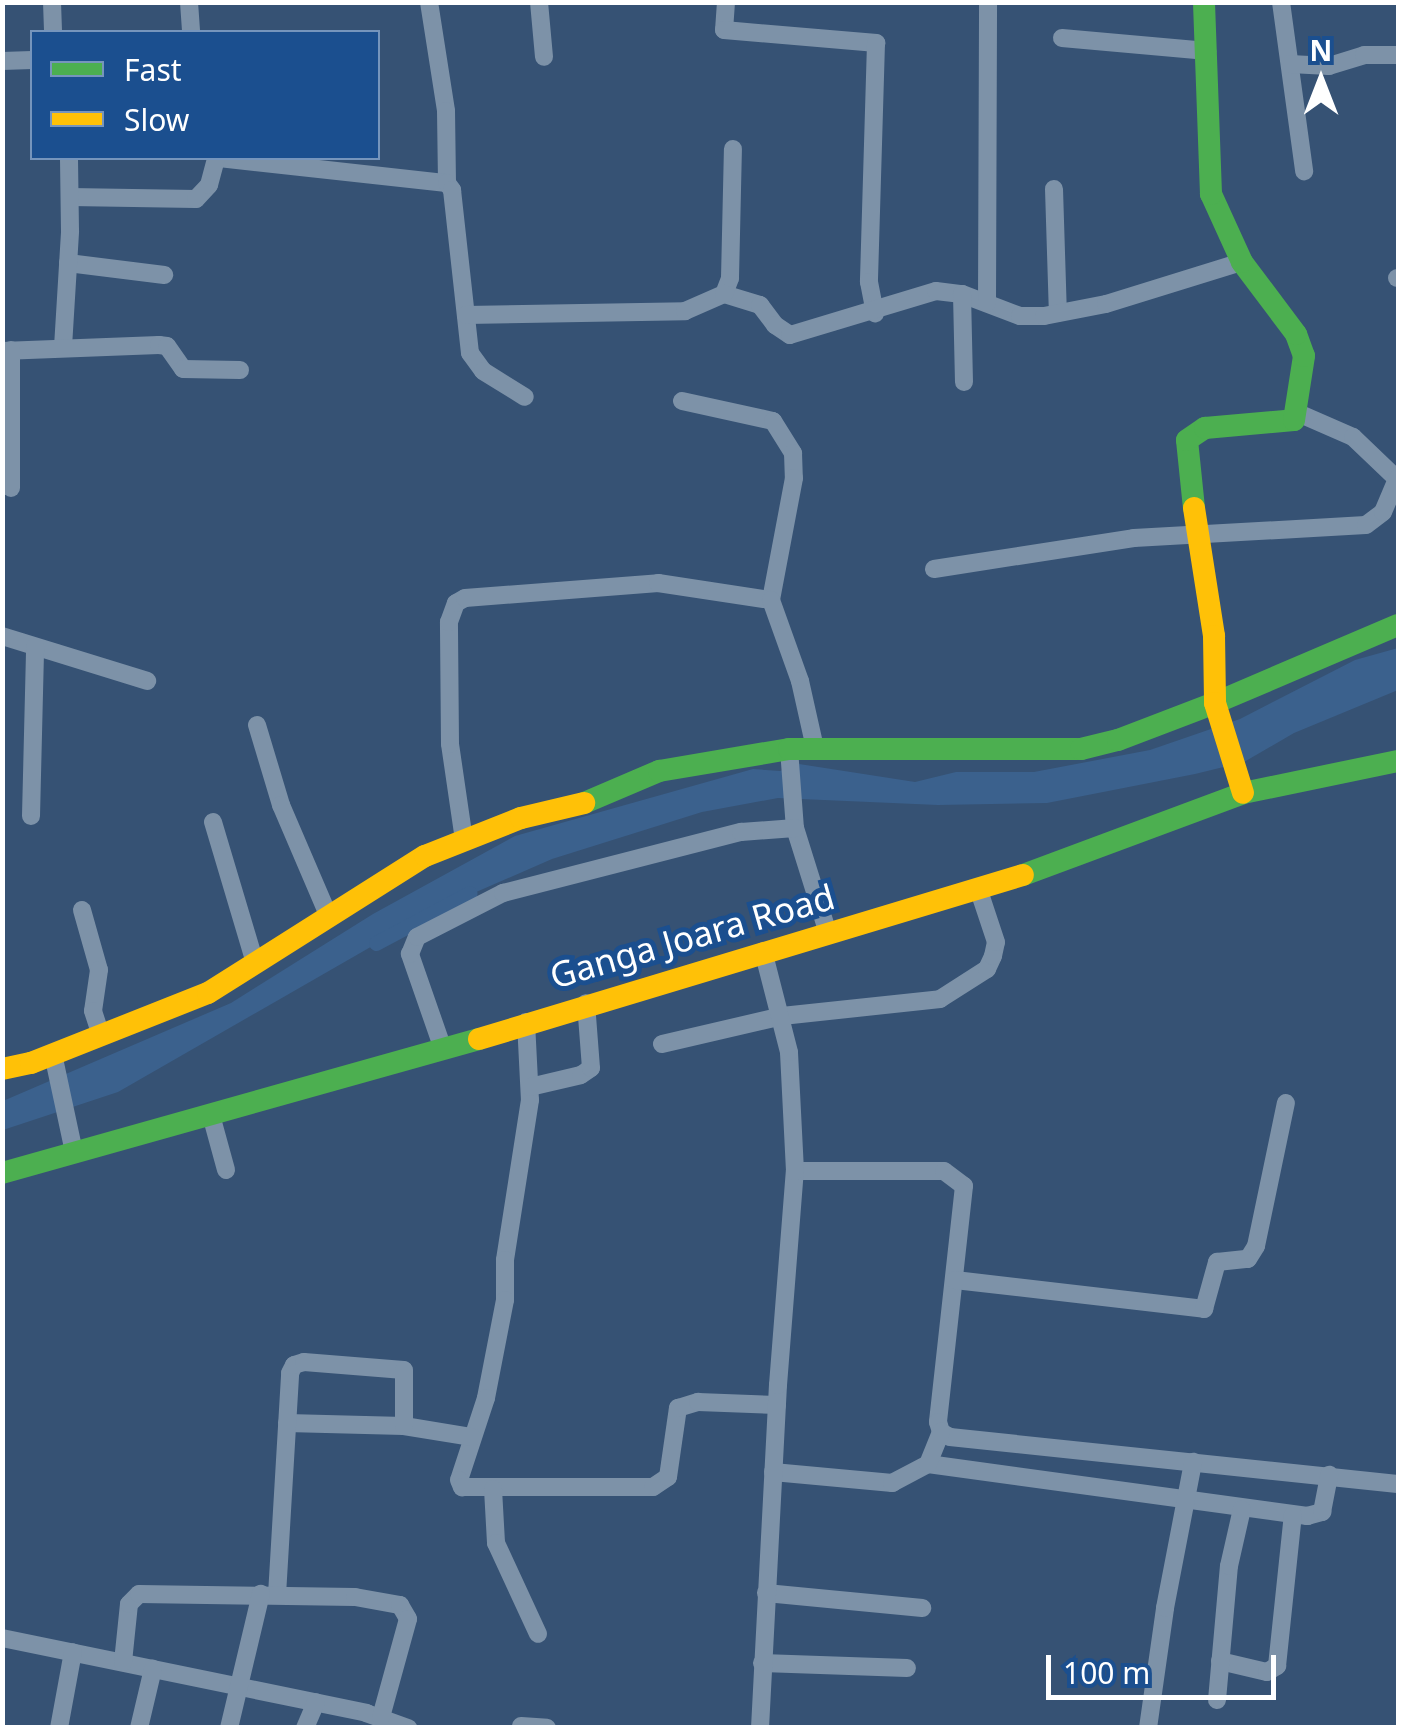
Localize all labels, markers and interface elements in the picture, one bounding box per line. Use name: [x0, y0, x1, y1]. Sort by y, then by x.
legend: [30, 30, 380, 160]
north arrow: [1271, 30, 1371, 130]
text: N: [1310, 31, 1332, 69]
text: Fast: [124, 49, 182, 90]
text: Slow: [124, 99, 189, 140]
street label: Ganga Joara Road: [545, 875, 839, 997]
scale bar: [1051, 1635, 1281, 1697]
text: 100 m: [1063, 1652, 1150, 1693]

